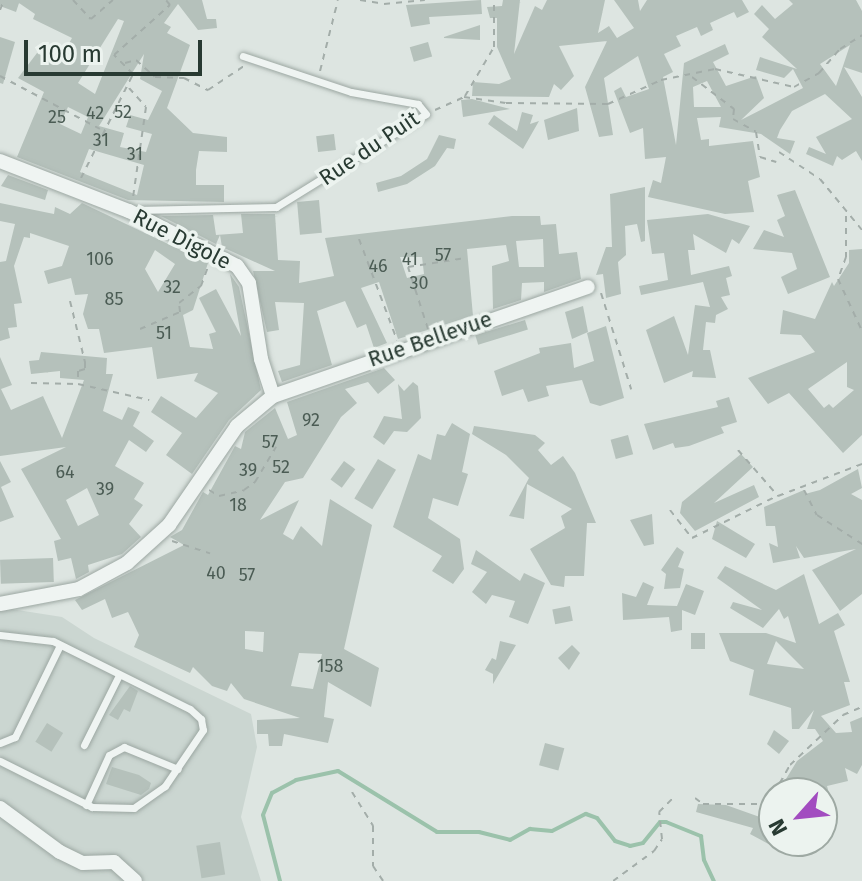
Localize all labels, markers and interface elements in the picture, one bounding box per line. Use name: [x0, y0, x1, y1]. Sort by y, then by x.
scale bar: [28, 24, 206, 74]
text: 100 m: [38, 40, 102, 68]
house number: 52: [114, 101, 132, 123]
house number: 42: [86, 102, 104, 124]
street label: Rue du Puit: [314, 105, 424, 191]
house number: 25: [48, 106, 66, 128]
house number: 31: [93, 129, 109, 151]
house number: 31: [127, 143, 143, 165]
street label: Rue Digole: [129, 203, 235, 275]
house number: 57: [435, 244, 451, 266]
house number: 106: [86, 248, 114, 270]
house number: 41: [402, 248, 418, 270]
house number: 46: [368, 255, 388, 277]
house number: 30: [409, 272, 429, 294]
house number: 32: [163, 276, 181, 298]
house number: 85: [105, 288, 123, 310]
street label: Rue Bellevue: [364, 305, 496, 373]
house number: 51: [156, 322, 172, 344]
house number: 92: [302, 409, 320, 431]
house number: 57: [262, 431, 278, 453]
house number: 52: [272, 456, 290, 478]
house number: 39: [239, 459, 257, 481]
house number: 64: [55, 461, 75, 483]
house number: 39: [96, 478, 114, 500]
house number: 18: [229, 494, 247, 516]
house number: 40: [206, 562, 226, 584]
house number: 57: [239, 564, 255, 586]
house number: 158: [317, 655, 343, 677]
north arrow: [758, 777, 838, 857]
text: N: [763, 815, 793, 840]

